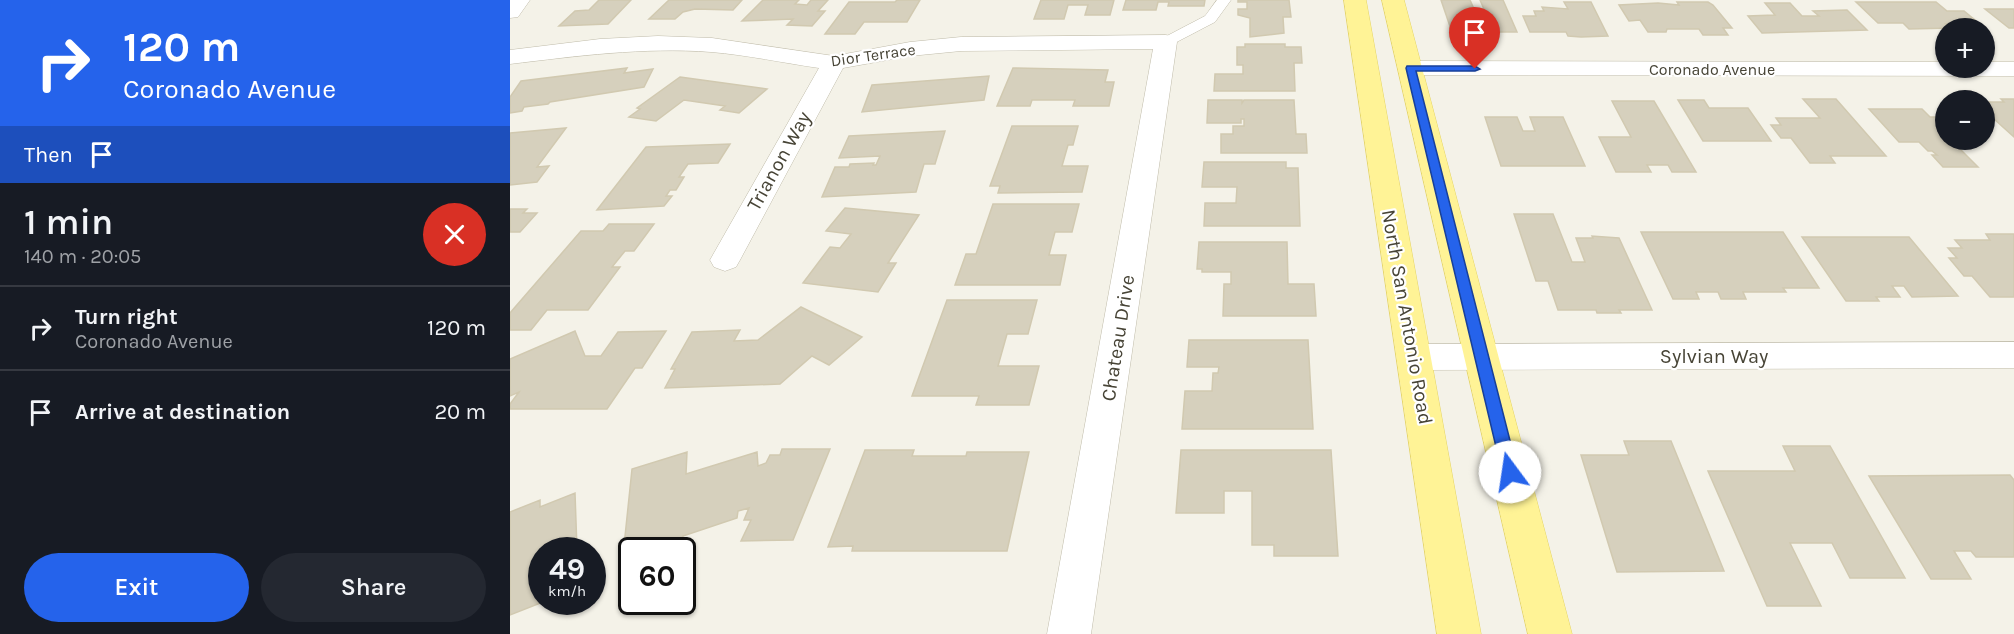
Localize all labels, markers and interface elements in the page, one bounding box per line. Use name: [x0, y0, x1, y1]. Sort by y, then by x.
pin: [1449, 7, 1500, 69]
icon: arrive: [1458, 16, 1491, 49]
map controls: [1935, 18, 1995, 150]
button: +: [1935, 18, 1995, 78]
text: 120 m: [123, 22, 240, 72]
icon: right: [24, 24, 102, 102]
street label: Dior Terrace: [829, 40, 917, 70]
street label: Coronado Avenue: [1649, 60, 1775, 79]
text: Coronado Avenue: [123, 73, 336, 105]
button: −: [1935, 90, 1995, 150]
street label: Trianon Way: [742, 107, 816, 215]
icon: arrive: [85, 138, 118, 171]
text: Then: [24, 142, 73, 168]
text: 1 min: [24, 201, 113, 243]
button: close: [423, 203, 486, 266]
street label: North San Antonio Road: [1377, 208, 1437, 426]
text: 140 m · 20:05: [24, 245, 141, 268]
street label: Chateau Drive: [1097, 273, 1139, 403]
text: Turn right: [75, 304, 178, 330]
icon: right: [24, 312, 57, 345]
text: 120 m: [427, 315, 486, 341]
text: Coronado Avenue: [75, 330, 233, 353]
street label: Sylvian Way: [1660, 345, 1768, 368]
icon: arrive: [24, 396, 57, 429]
text: Arrive at destination: [75, 399, 290, 425]
text: 20 m: [434, 399, 486, 425]
position arrow: [1478, 440, 1542, 504]
speed limit sign: 60: [618, 537, 696, 615]
text: 49: [549, 551, 585, 587]
button: Exit: [24, 553, 249, 622]
button: Share: [261, 553, 486, 622]
text: km/h: [548, 582, 586, 600]

